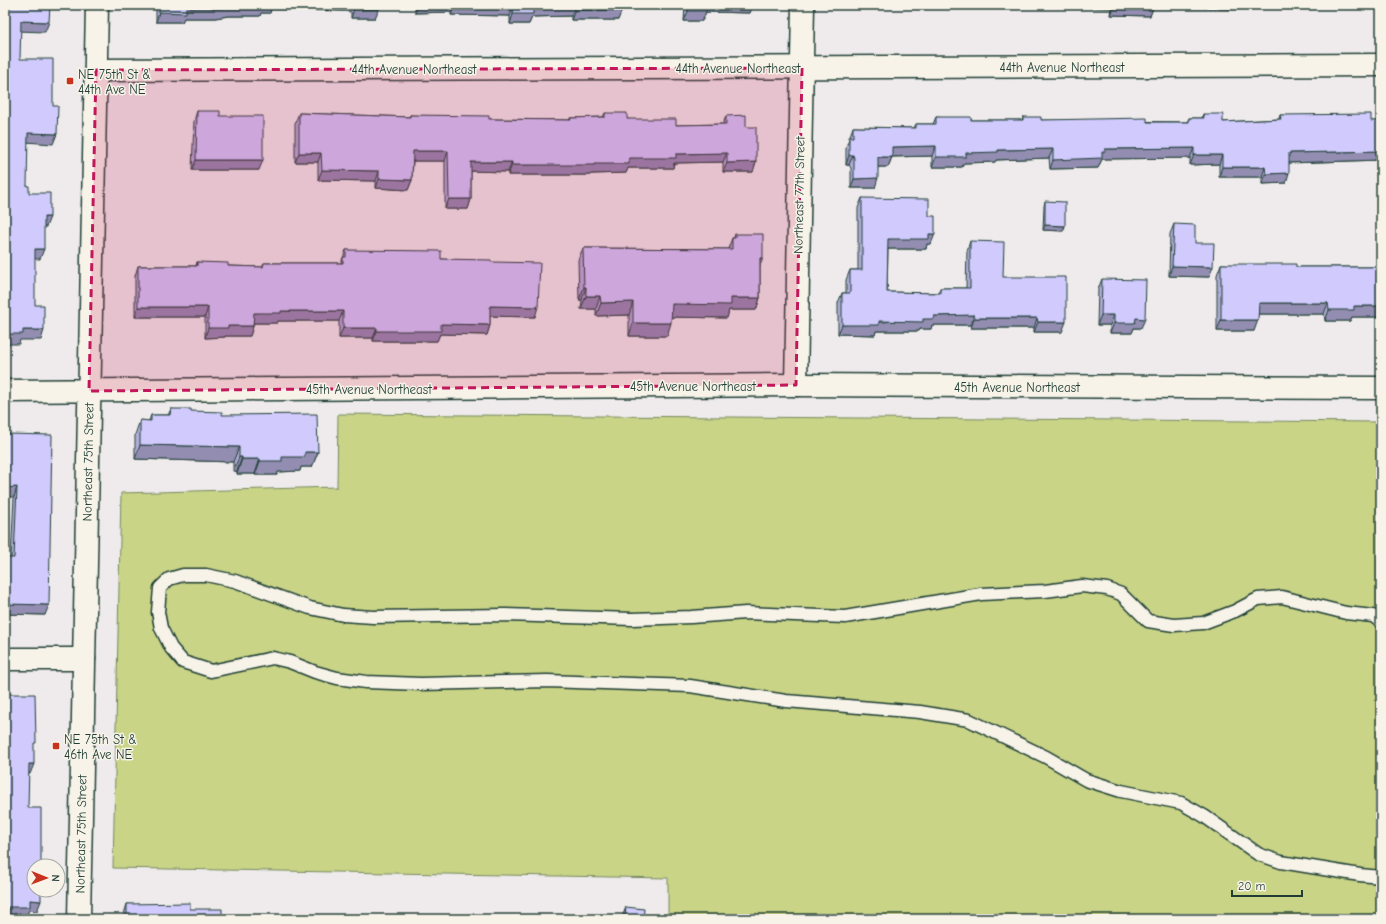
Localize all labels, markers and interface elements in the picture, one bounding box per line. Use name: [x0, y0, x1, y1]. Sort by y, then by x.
street label: 44th Avenue Northeast: [999, 60, 1126, 75]
street label: 44th Avenue Northeast: [675, 61, 802, 76]
street label: 44th Avenue Northeast: [351, 62, 478, 77]
place label: NE 75th St & 44th Ave NE: [78, 67, 151, 97]
marker: NE 75th St & 44th Ave NE: [65, 76, 75, 86]
street label: Northeast 77th Street: [790, 135, 808, 254]
street label: 45th Avenue Northeast: [630, 379, 757, 394]
street label: 45th Avenue Northeast: [954, 380, 1081, 395]
street label: 45th Avenue Northeast: [306, 382, 433, 397]
street label: Northeast 75th Street: [79, 401, 97, 521]
place label: NE 75th St & 46th Ave NE: [64, 732, 137, 762]
marker: NE 75th St & 46th Ave NE: [51, 741, 61, 751]
street label: Northeast 75th Street: [72, 773, 90, 893]
north arrow: [26, 858, 66, 898]
scale bar: [1232, 872, 1302, 898]
text: N: [49, 874, 62, 882]
text: 20 m: [1238, 879, 1266, 893]

